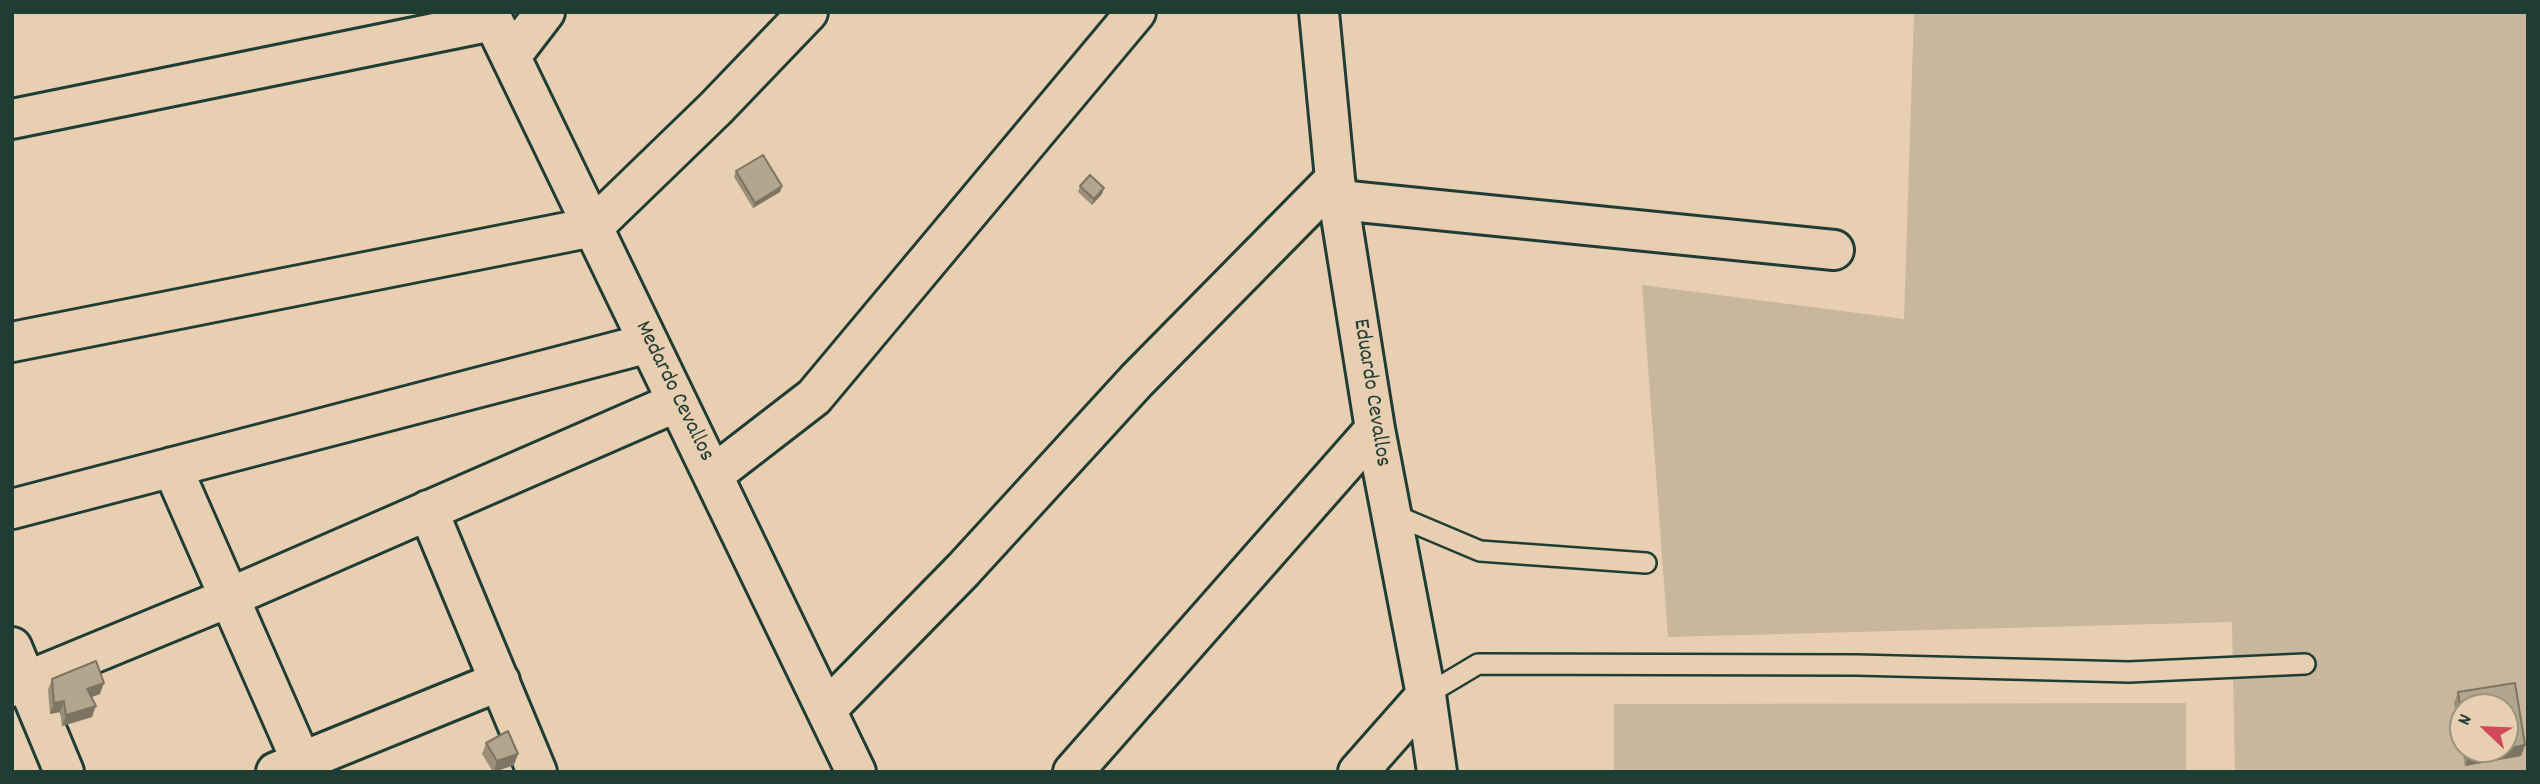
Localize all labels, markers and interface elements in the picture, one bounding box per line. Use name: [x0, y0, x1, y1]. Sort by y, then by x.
street label: Medardo Cevallos: [627, 317, 719, 467]
street label: Eduardo Cevallos: [1345, 317, 1395, 469]
north arrow: [2449, 693, 2519, 763]
text: N: [2452, 711, 2480, 730]

